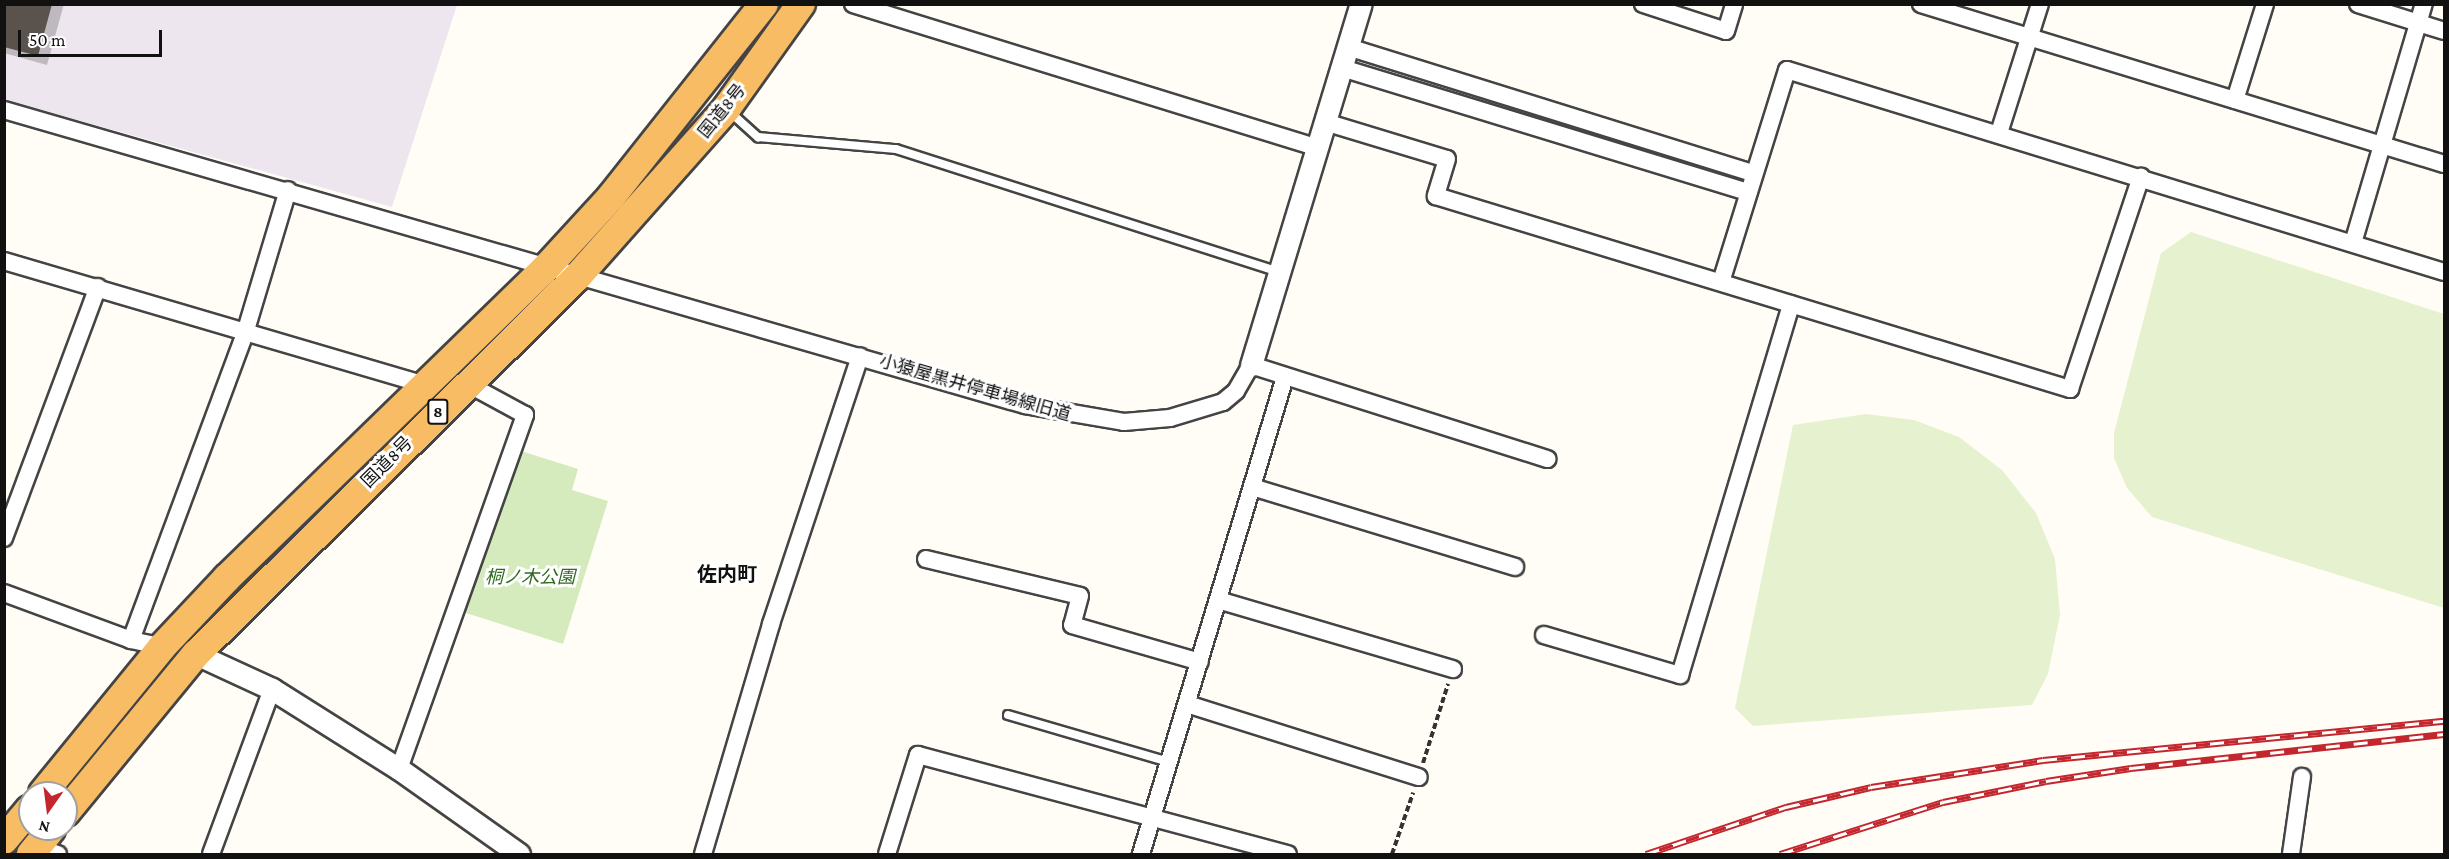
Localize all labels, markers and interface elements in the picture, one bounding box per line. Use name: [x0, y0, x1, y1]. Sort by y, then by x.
scale bar: [21, 18, 165, 56]
text: 50 m: [29, 30, 66, 50]
street label: 国道8号: [694, 79, 750, 143]
street label: 小猿屋黒井停車場線旧道: [877, 350, 1073, 426]
road number: 8: [426, 399, 450, 425]
street label: 国道8号: [357, 432, 417, 492]
district label: 佐内町: [697, 562, 757, 586]
park label: 桐ノ木公園: [485, 566, 575, 588]
north arrow: [18, 781, 78, 841]
text: N: [37, 817, 51, 837]

